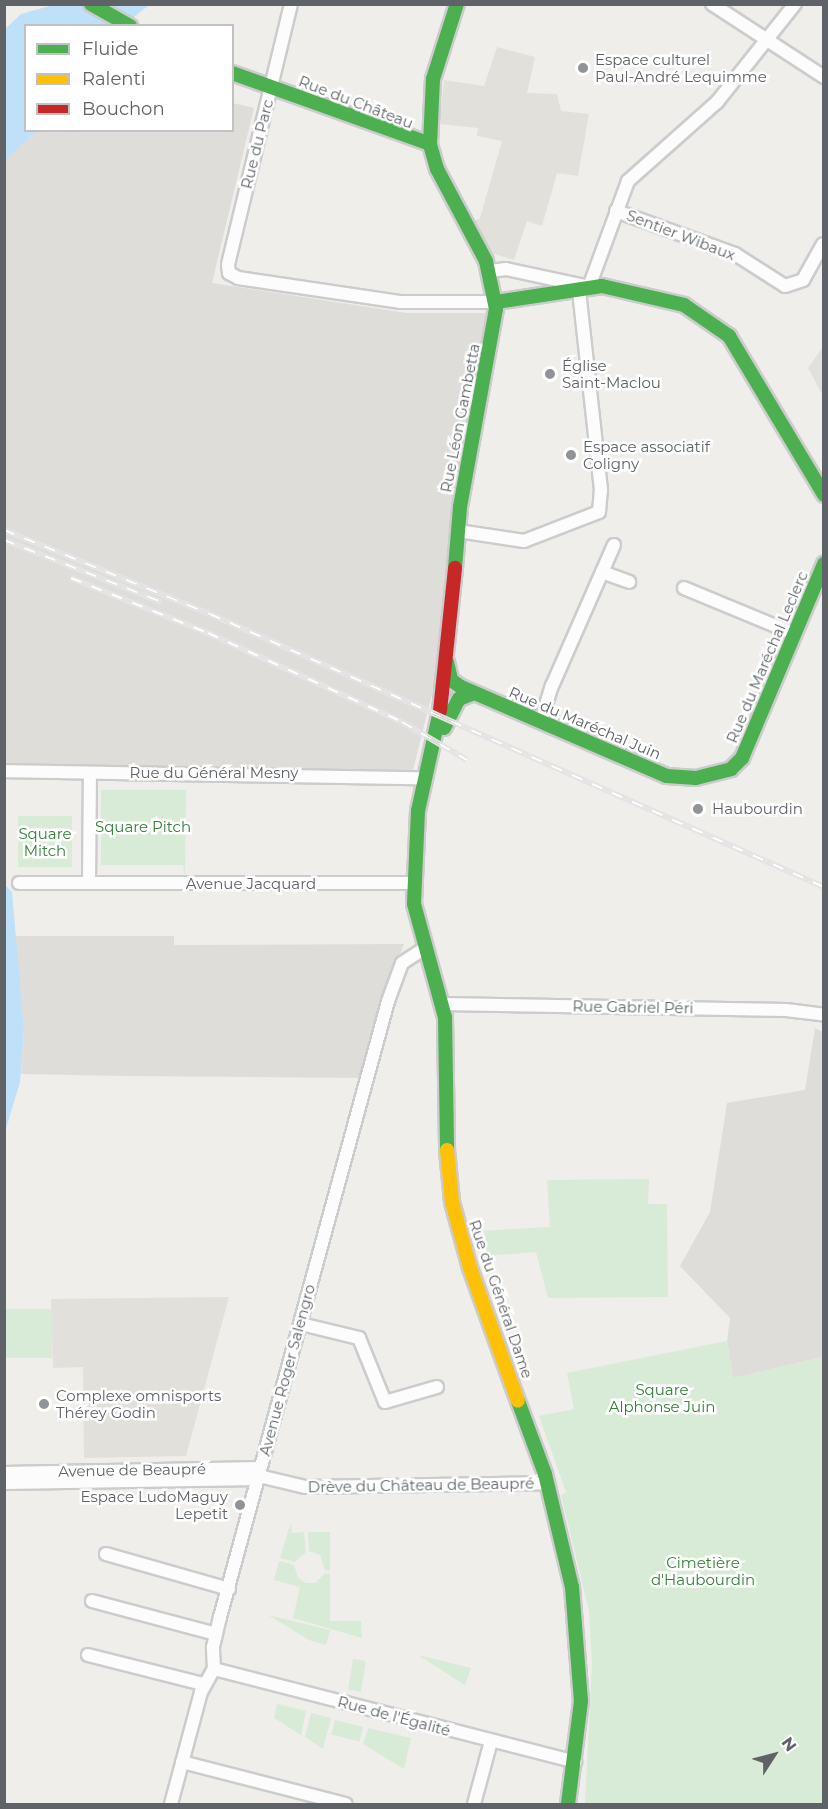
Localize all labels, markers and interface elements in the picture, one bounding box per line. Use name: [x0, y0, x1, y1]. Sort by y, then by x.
legend: [24, 24, 234, 132]
text: Fluide: [82, 38, 138, 60]
place label: Espace culturel Paul-André Lequimme: [595, 50, 767, 85]
marker: Espace culturel Paul-André Lequimme: [576, 61, 590, 75]
text: Ralenti: [82, 68, 146, 90]
street label: Rue du Château: [296, 72, 416, 132]
street label: Rue du Parc: [237, 97, 277, 191]
text: Bouchon: [82, 98, 165, 120]
street label: Sentier Wibaux: [624, 206, 738, 264]
street label: Rue Léon Gambetta: [437, 342, 483, 494]
place label: Église Saint-Maclou: [562, 356, 661, 391]
marker: Église Saint-Maclou: [543, 367, 557, 381]
place label: Espace associatif Coligny: [583, 437, 710, 472]
marker: Espace associatif Coligny: [564, 448, 578, 462]
street label: Rue du Maréchal Leclerc: [723, 568, 811, 746]
street label: Rue du Maréchal Juin: [506, 683, 664, 763]
street label: Rue du Général Mesny: [130, 764, 298, 782]
marker: Haubourdin: [689, 800, 707, 818]
place label: Haubourdin: [712, 800, 803, 818]
park label: Square Pitch: [95, 818, 191, 836]
park label: Square Mitch: [18, 824, 72, 859]
street label: Avenue Jacquard: [186, 875, 316, 893]
street label: Rue Gabriel Péri: [572, 997, 694, 1017]
street label: Rue du Général Dame: [465, 1217, 537, 1381]
street label: Avenue Roger Salengro: [255, 1282, 319, 1458]
park label: Square Alphonse Juin: [609, 1380, 715, 1415]
place label: Complexe omnisports Thérey Godin: [56, 1386, 221, 1421]
marker: Complexe omnisports Thérey Godin: [37, 1397, 51, 1411]
street label: Avenue de Beaupré: [58, 1460, 206, 1480]
street label: Drève du Château de Beaupré: [308, 1474, 534, 1496]
place label: Espace LudoMaguy Lepetit: [81, 1487, 228, 1522]
marker: Espace LudoMaguy Lepetit: [233, 1498, 247, 1512]
park label: Cimetière d'Haubourdin: [651, 1553, 755, 1588]
street label: Rue de l'Égalité: [336, 1692, 452, 1740]
north arrow: [744, 1725, 804, 1785]
text: N: [777, 1733, 800, 1755]

